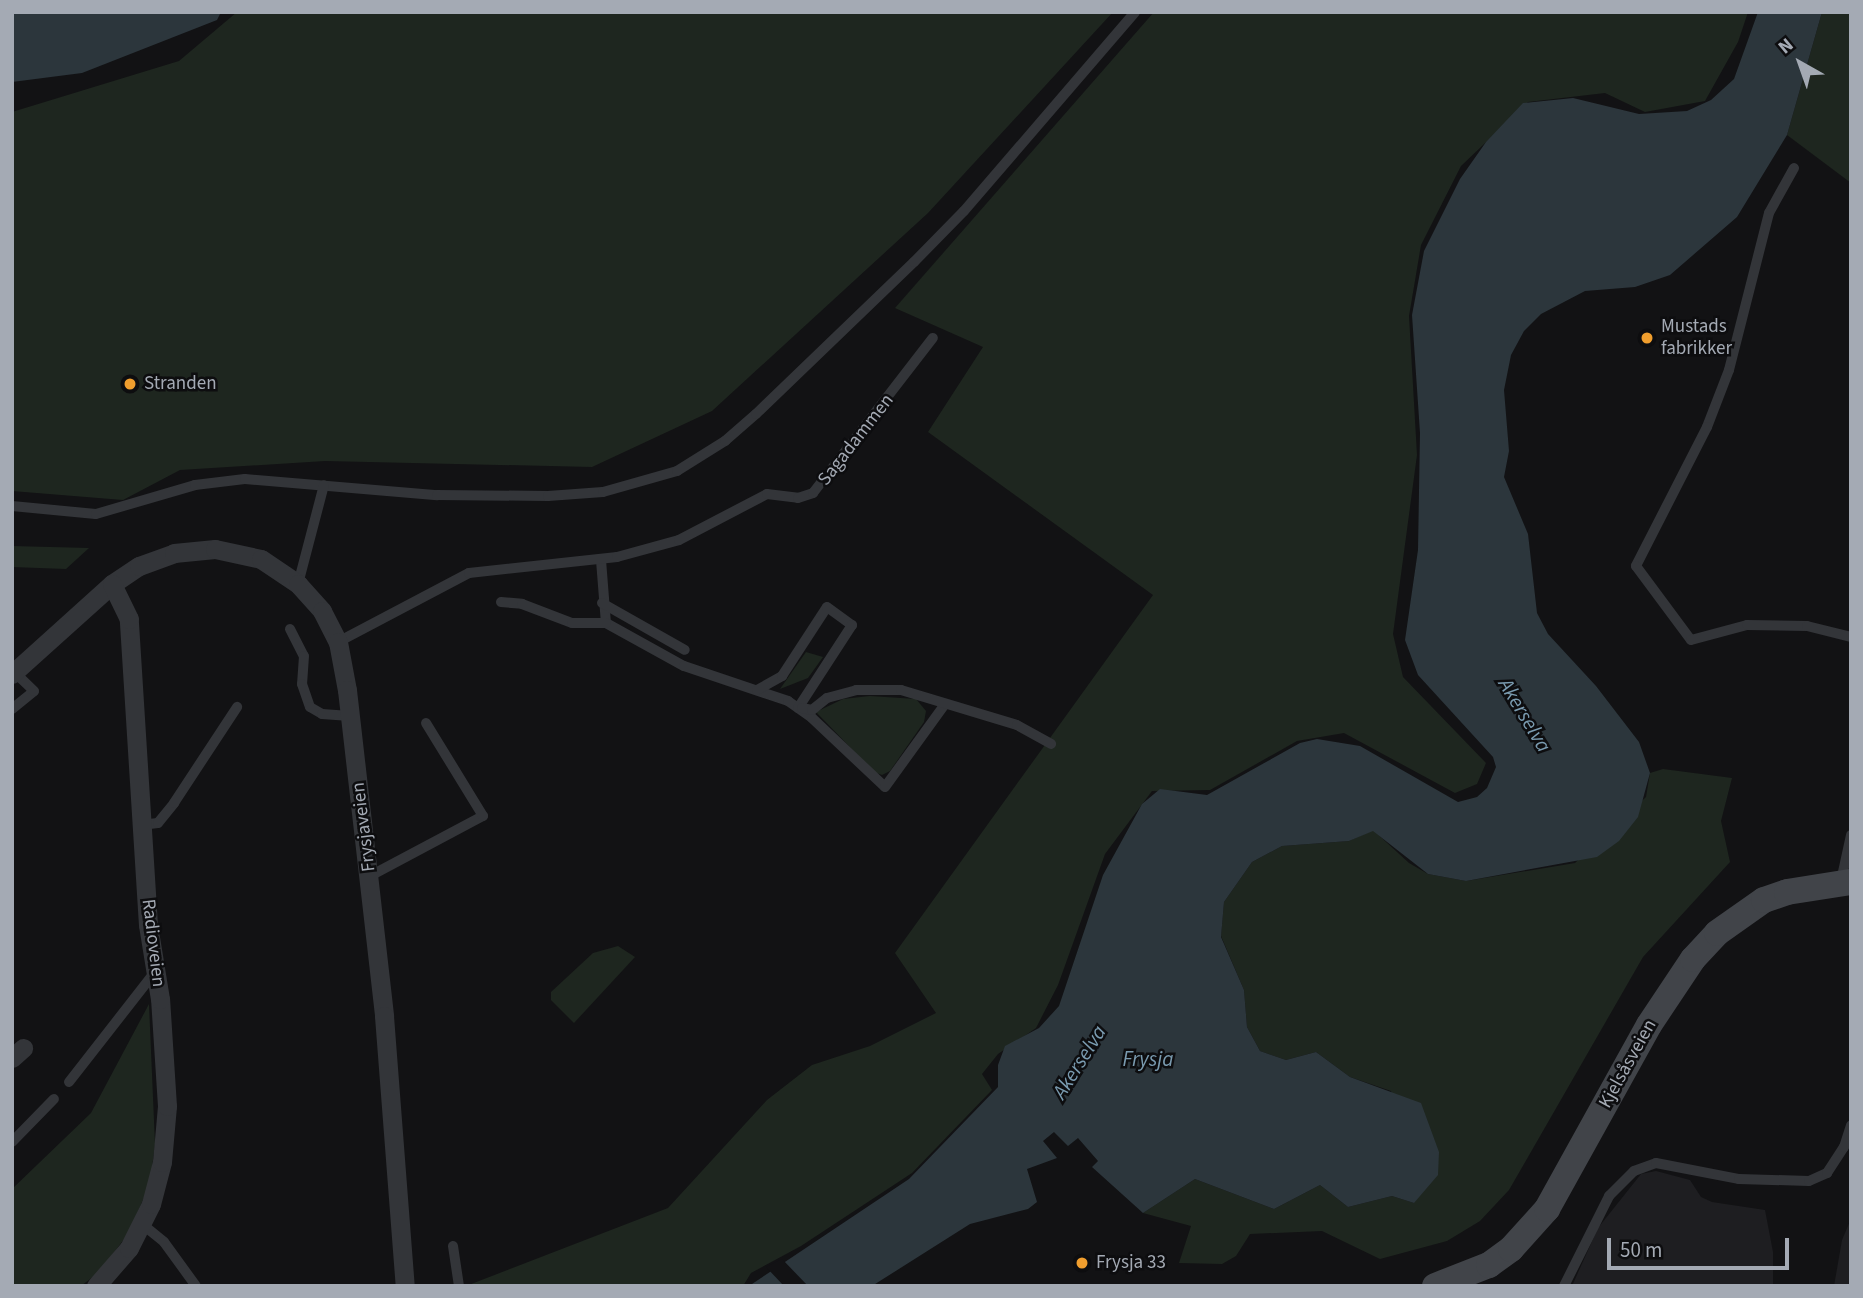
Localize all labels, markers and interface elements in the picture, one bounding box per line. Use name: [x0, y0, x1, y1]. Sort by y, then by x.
north arrow: [1765, 28, 1835, 98]
text: N: [1773, 32, 1800, 61]
place label: Mustads fabrikker: [1661, 316, 1732, 360]
marker: Mustads fabrikker: [1639, 330, 1655, 346]
place label: Stranden: [144, 373, 217, 395]
marker: Stranden: [122, 376, 138, 392]
street label: Sagadammen: [813, 390, 899, 490]
water label: Akerselva: [1493, 673, 1557, 757]
street label: Frysjaveien: [347, 781, 381, 873]
street label: Radioveien: [136, 898, 170, 988]
street label: Kjelsåsveien: [1594, 1016, 1662, 1112]
water label: Akerselva: [1047, 1021, 1111, 1103]
water label: Frysja: [1123, 1046, 1173, 1072]
scale bar: [1611, 1224, 1793, 1268]
text: 50 m: [1620, 1235, 1662, 1265]
place label: Frysja 33: [1096, 1252, 1166, 1274]
marker: Frysja 33: [1074, 1255, 1090, 1271]

